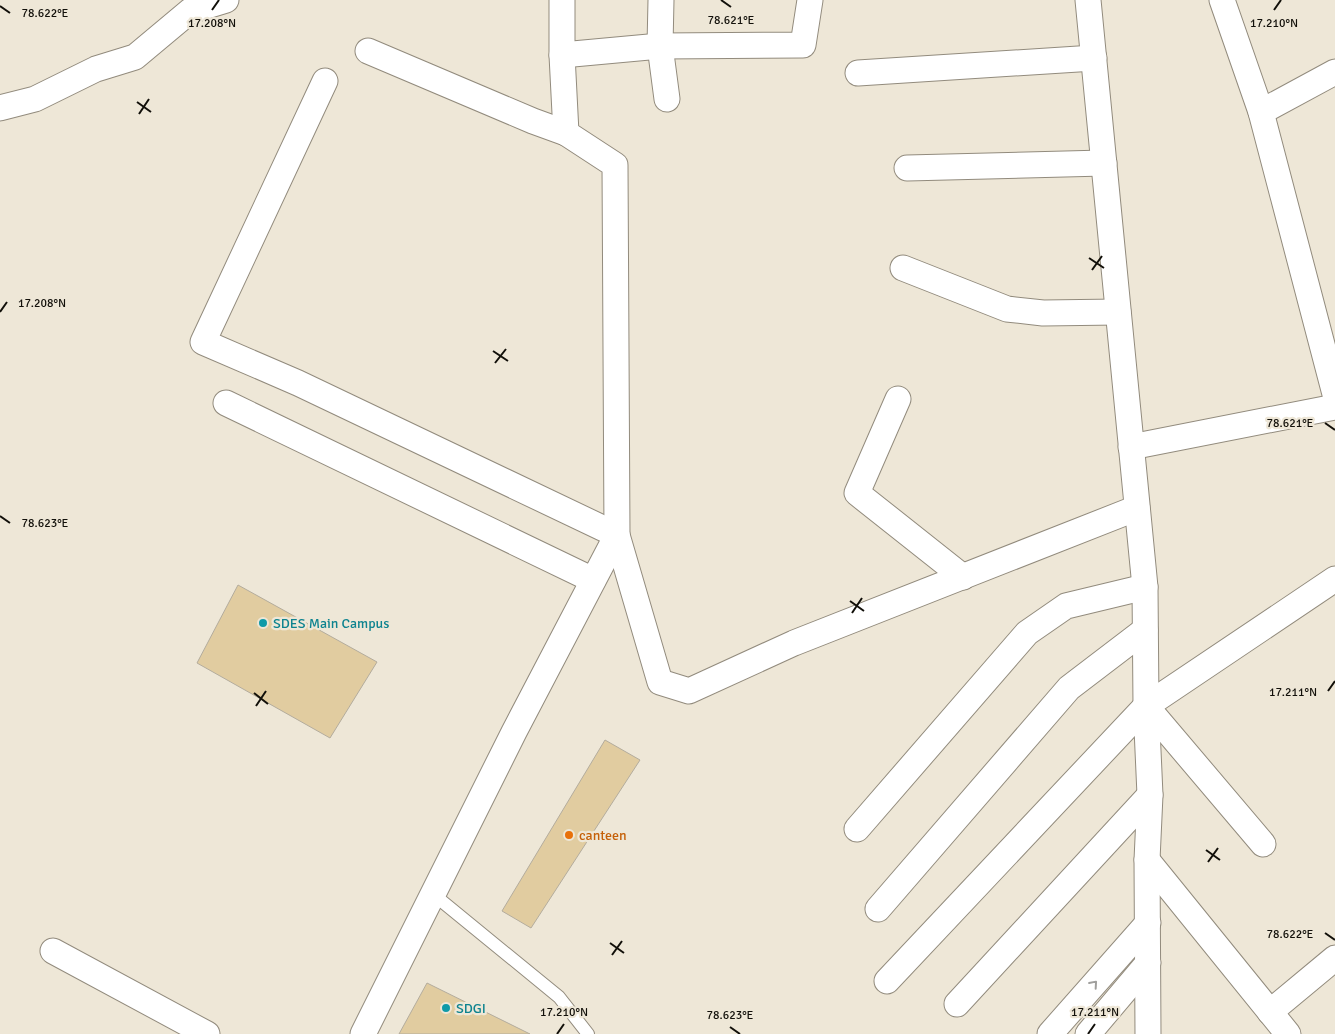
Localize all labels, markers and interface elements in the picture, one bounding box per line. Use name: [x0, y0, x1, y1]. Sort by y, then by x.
text: 78.622°E: [22, 6, 69, 21]
text: 78.621°E: [708, 13, 755, 28]
text: 17.208°N: [188, 16, 236, 31]
text: 17.210°N: [1250, 16, 1298, 31]
text: 17.208°N: [18, 296, 66, 311]
text: 78.621°E: [1267, 416, 1314, 431]
text: 78.623°E: [22, 516, 69, 531]
place label: SDES Main Campus: [273, 615, 389, 632]
marker: SDES Main Campus: [257, 617, 269, 629]
text: 17.211°N: [1269, 685, 1317, 700]
place label: canteen: [579, 827, 627, 844]
marker: canteen: [563, 829, 575, 841]
text: 78.622°E: [1267, 927, 1314, 942]
one-way arrow: [1088, 981, 1097, 990]
place label: SDGI: [456, 1000, 486, 1017]
marker: SDGI: [440, 1002, 452, 1014]
text: 17.210°N: [540, 1005, 588, 1020]
text: 17.211°N: [1071, 1005, 1119, 1020]
text: 78.623°E: [707, 1008, 754, 1023]

